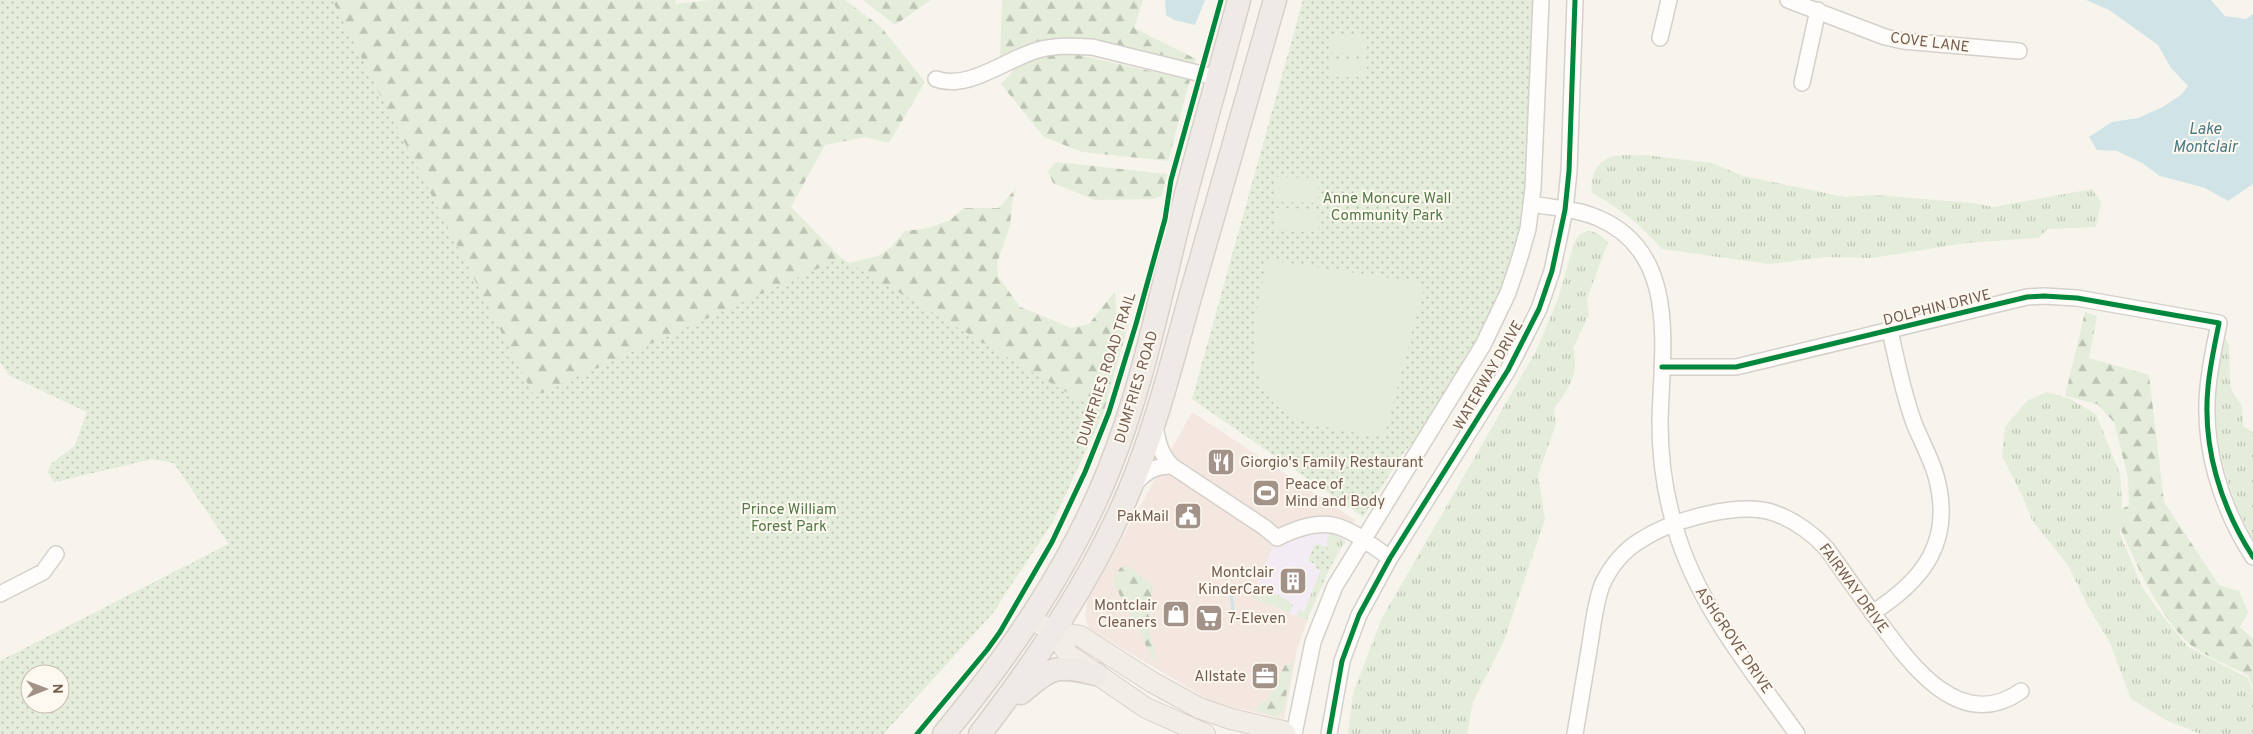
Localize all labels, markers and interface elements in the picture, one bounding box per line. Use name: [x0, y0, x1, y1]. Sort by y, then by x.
street label: COVE LANE: [1889, 29, 1971, 58]
water label: Lake Montclair: [2173, 120, 2239, 158]
park label: Anne Moncure Wall Community Park: [1323, 190, 1451, 226]
street label: DOLPHIN DRIVE: [1881, 286, 1993, 331]
street label: DUMFRIES ROAD TRAIL: [1073, 290, 1139, 448]
street label: WATERWAY DRIVE: [1450, 317, 1529, 434]
street label: DUMFRIES ROAD: [1110, 328, 1162, 446]
restaurant icon: Giorgio's Family Restaurant: [1206, 447, 1236, 477]
place label: Giorgio's Family Restaurant: [1240, 454, 1423, 473]
place label: Peace of Mind and Body: [1285, 476, 1385, 512]
sports icon: Peace of Mind and Body: [1251, 478, 1281, 508]
park label: Prince William Forest Park: [741, 501, 837, 537]
public building icon: PakMail: [1173, 501, 1203, 531]
place label: PakMail: [1117, 508, 1169, 527]
street label: FAIRWAY DRIVE: [1814, 540, 1892, 638]
place label: Montclair KinderCare: [1198, 564, 1274, 600]
building icon: Montclair KinderCare: [1278, 566, 1308, 596]
street label: ASHGROVE DRIVE: [1690, 584, 1775, 698]
place label: Montclair Cleaners: [1094, 597, 1157, 633]
shop icon: Montclair Cleaners: [1161, 599, 1191, 629]
supermarket icon: 7-Eleven: [1194, 603, 1224, 633]
place label: 7-Eleven: [1228, 610, 1286, 629]
office icon: Allstate: [1250, 661, 1280, 691]
north arrow: [20, 664, 70, 714]
place label: Allstate: [1194, 668, 1246, 687]
text: N: [48, 684, 65, 694]

